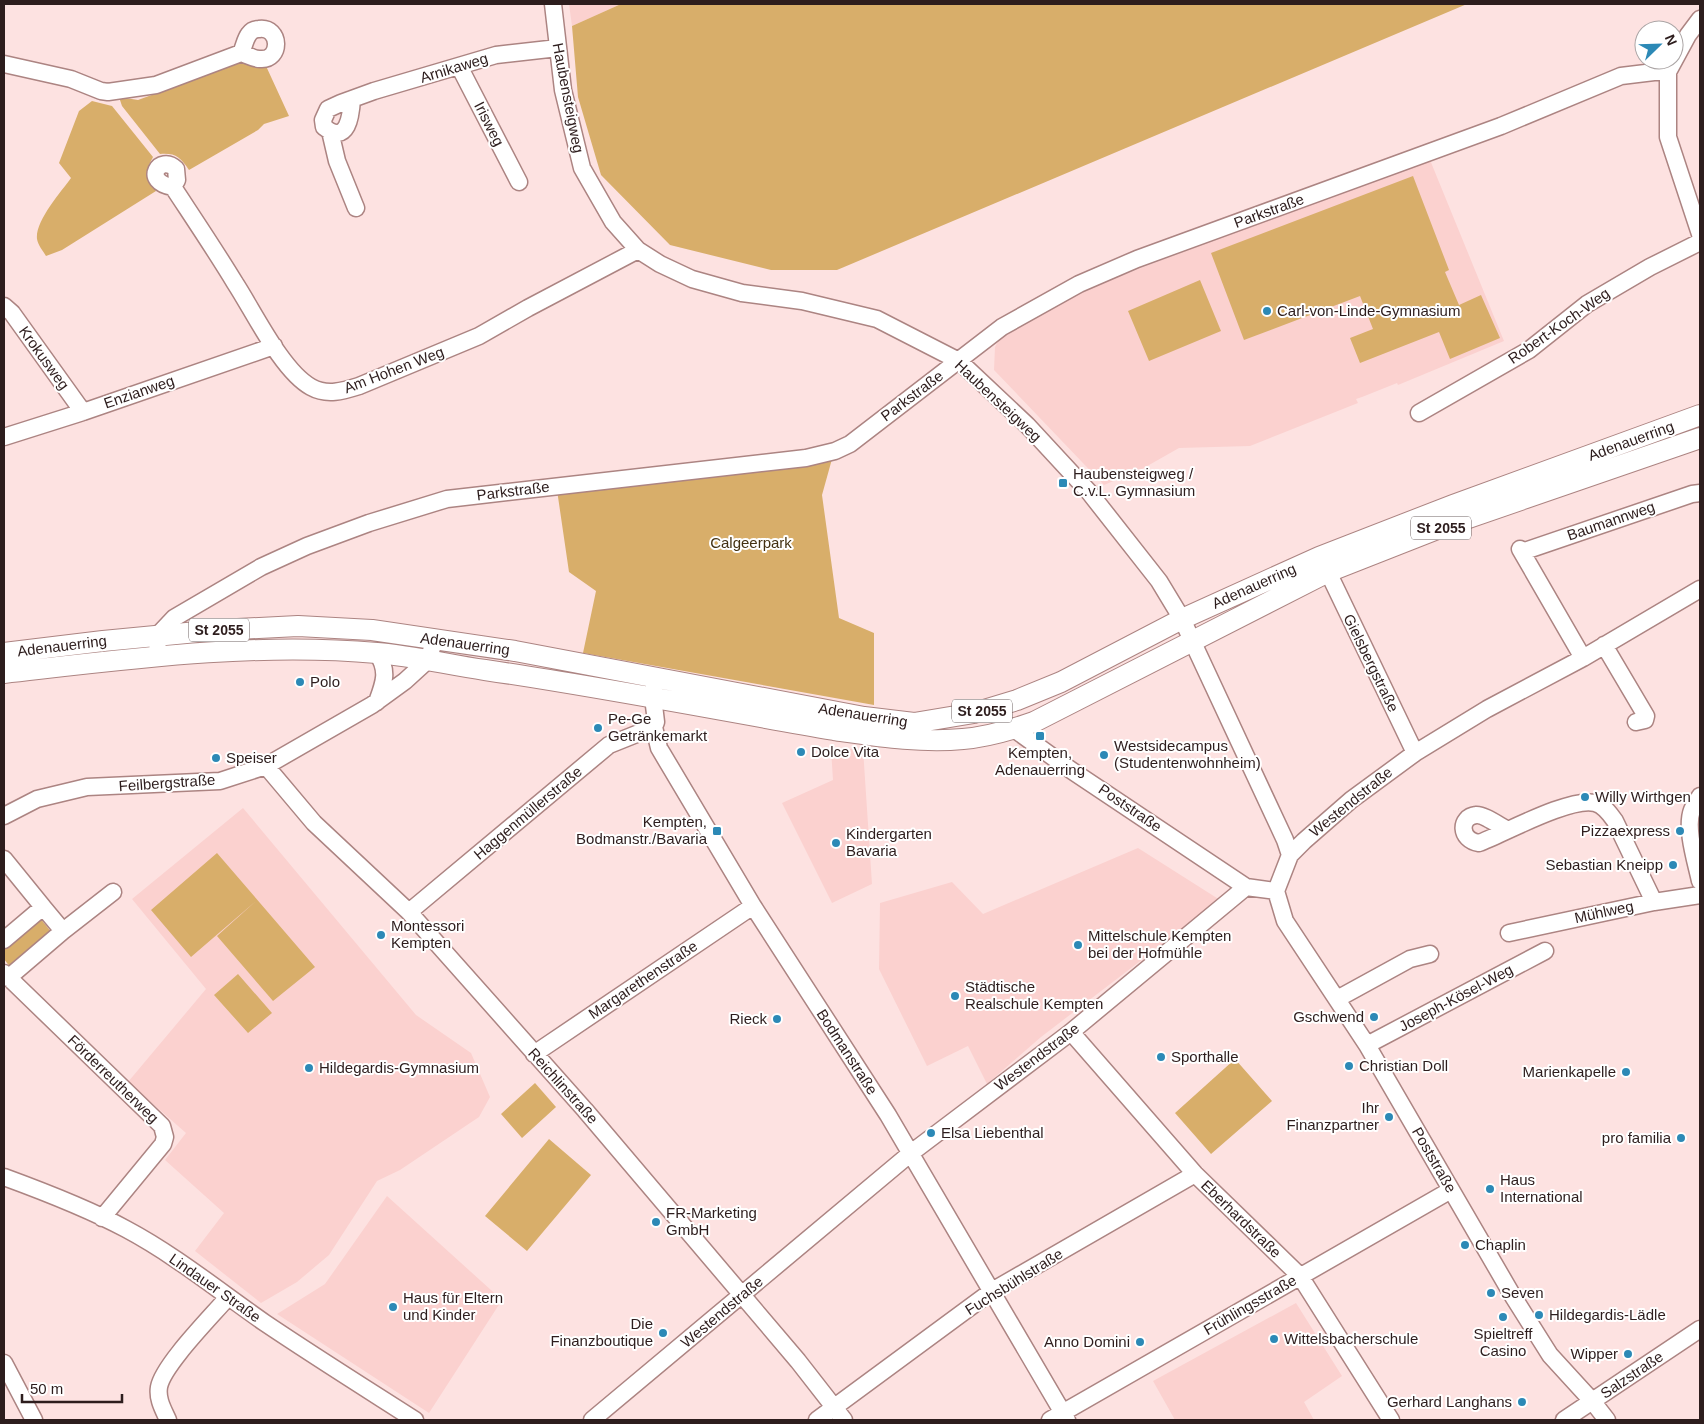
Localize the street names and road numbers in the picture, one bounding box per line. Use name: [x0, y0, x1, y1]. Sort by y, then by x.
street label: Haubensteigweg: [549, 41, 587, 154]
street label: Arnikaweg: [418, 49, 490, 86]
street label: Irisweg: [471, 99, 508, 149]
street label: Parkstraße: [1231, 190, 1306, 231]
street label: Robert-Koch-Weg: [1505, 284, 1613, 367]
street label: Krokusweg: [16, 323, 73, 393]
street label: Am Hohen Weg: [341, 343, 446, 396]
street label: Haubensteigweg: [952, 356, 1045, 445]
street label: Parkstraße: [877, 367, 946, 424]
street label: Enzianweg: [101, 372, 176, 412]
street label: Adenauerring: [1586, 417, 1676, 464]
street label: Parkstraße: [475, 478, 550, 503]
street label: Baumannweg: [1565, 498, 1657, 543]
road number: St 2055: [1411, 516, 1471, 540]
street label: Adenauerring: [1209, 559, 1298, 612]
street label: Gielsbergstraße: [1340, 611, 1402, 714]
road number: St 2055: [189, 618, 249, 642]
street label: Adenauerring: [419, 629, 511, 658]
street label: Adenauerring: [16, 632, 108, 659]
street label: Adenauerring: [817, 699, 909, 730]
road number: St 2055: [952, 699, 1012, 722]
street label: Haggenmüllerstraße: [470, 762, 585, 863]
street label: Westendstraße: [1306, 763, 1395, 840]
street label: Feilbergstraße: [118, 771, 216, 794]
street label: Poststraße: [1095, 780, 1165, 835]
street label: Mühlweg: [1573, 897, 1635, 926]
street label: Margarethenstraße: [585, 937, 700, 1022]
street label: Joseph-Kösel-Weg: [1396, 960, 1516, 1035]
street label: Bodmanstraße: [813, 1006, 881, 1098]
street label: Westendstraße: [991, 1019, 1082, 1094]
street label: Förderreutherweg: [65, 1031, 162, 1126]
street label: Reichlinstraße: [525, 1044, 602, 1127]
street label: Poststraße: [1409, 1124, 1460, 1195]
street label: Eberhardstraße: [1198, 1176, 1285, 1261]
street label: Fuchsbühlstraße: [962, 1245, 1066, 1318]
street label: Lindauer Straße: [166, 1250, 264, 1325]
street label: Frühlingsstraße: [1200, 1271, 1299, 1338]
street label: Westendstraße: [677, 1273, 766, 1351]
street label: Salzstraße: [1597, 1347, 1666, 1402]

